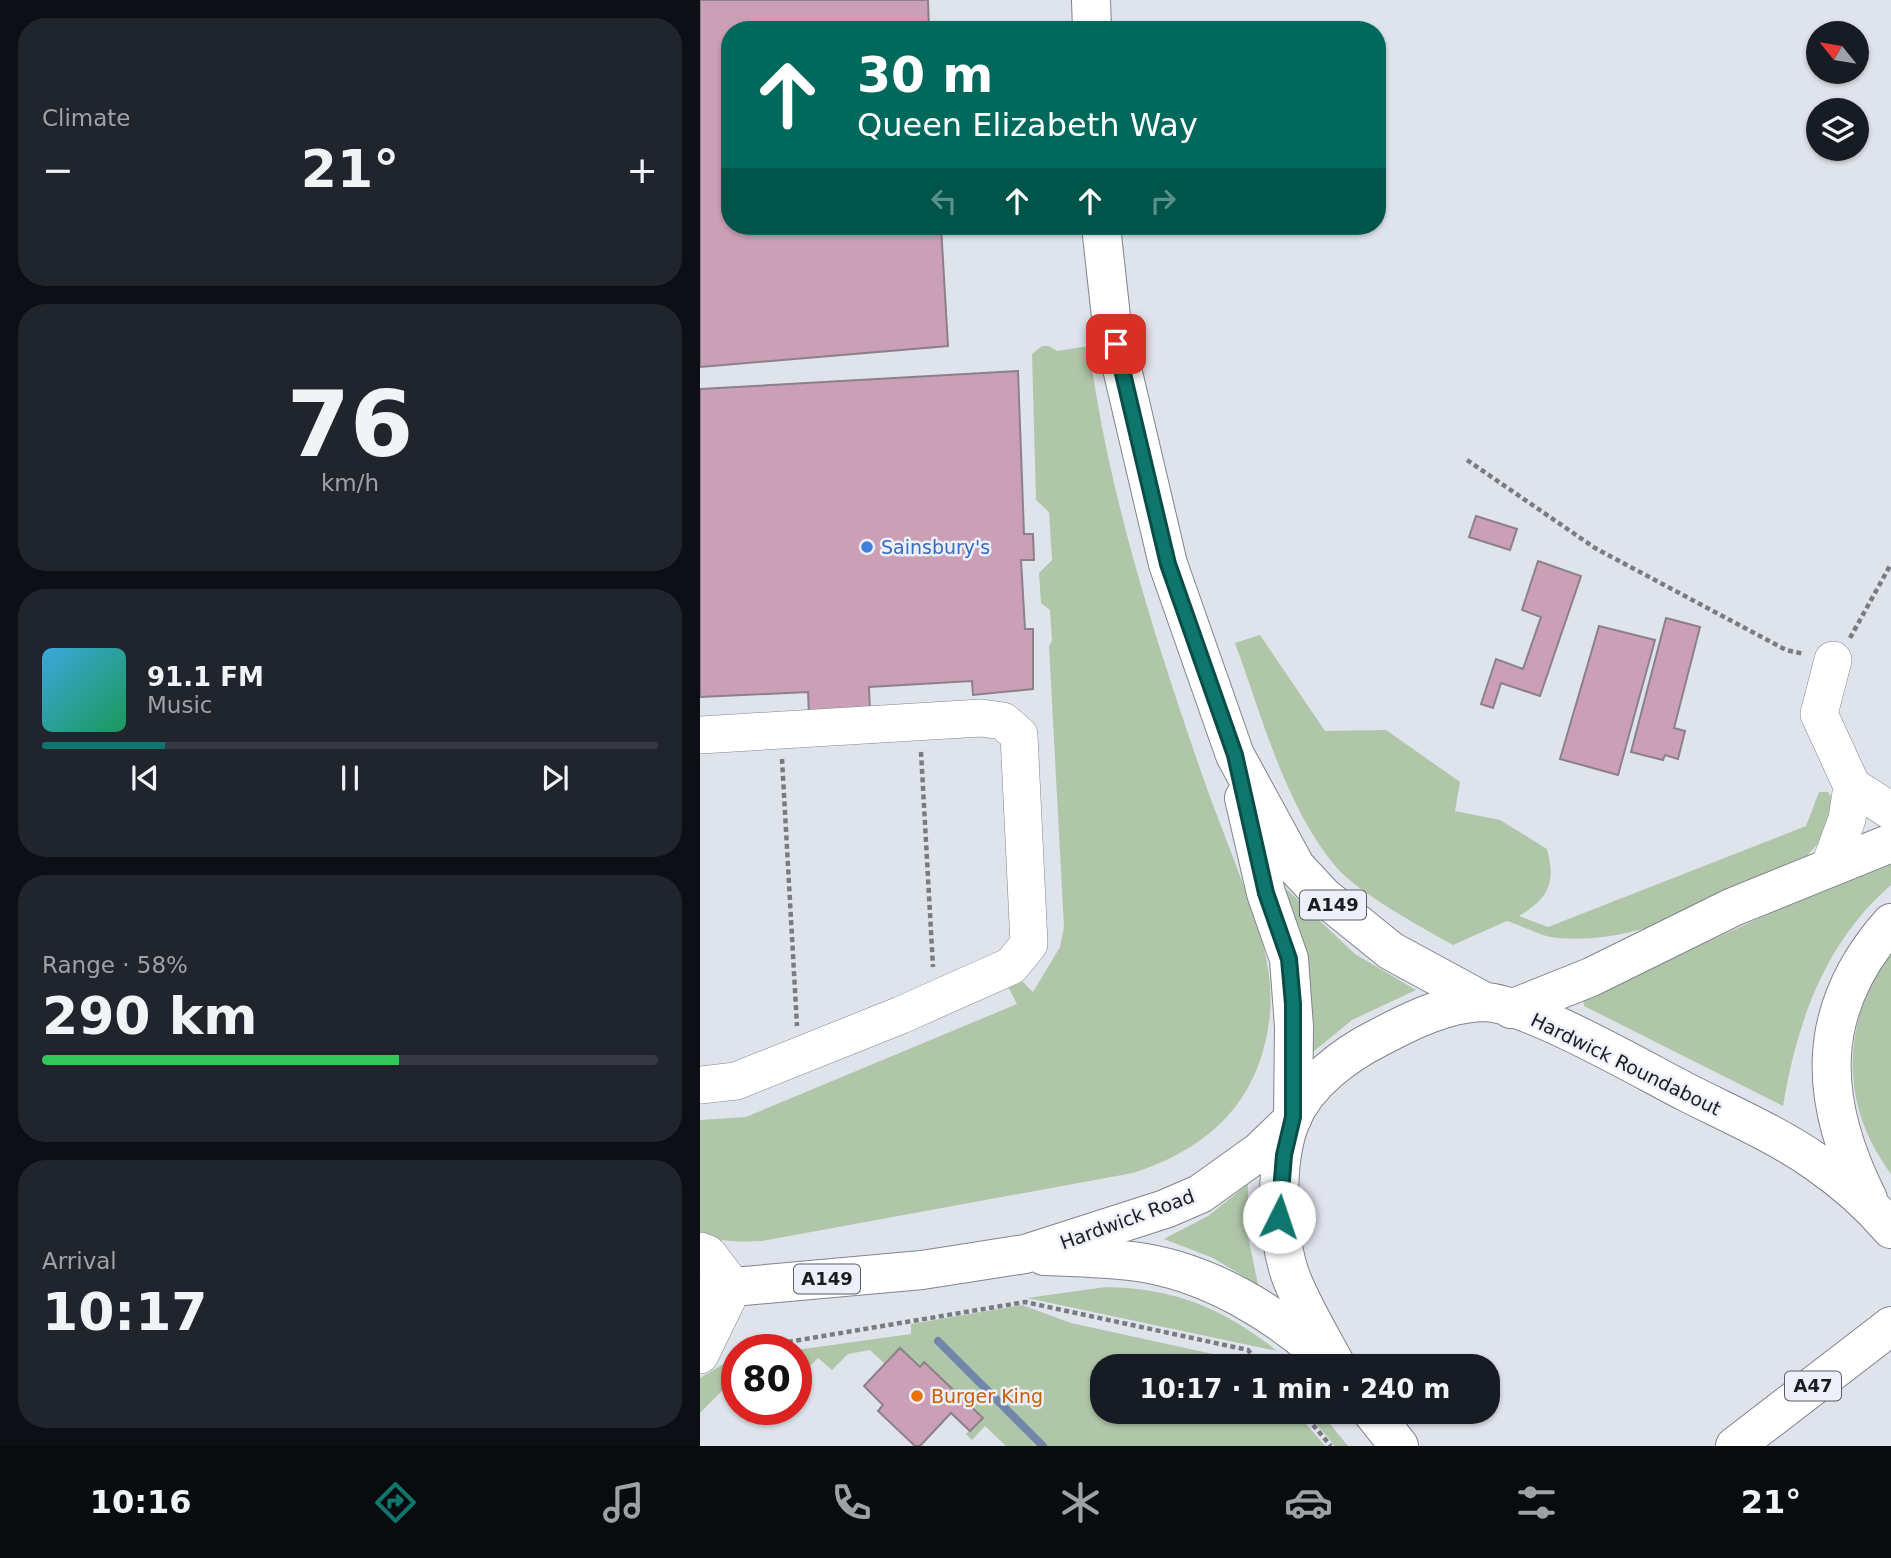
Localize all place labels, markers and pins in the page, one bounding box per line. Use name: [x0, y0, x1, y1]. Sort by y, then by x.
pin: [1086, 314, 1146, 374]
place label: Sainsbury's: [881, 536, 990, 558]
marker: Sainsbury's: [859, 539, 875, 555]
place label: Burger King: [931, 1385, 1043, 1407]
marker: Burger King: [909, 1388, 925, 1404]

